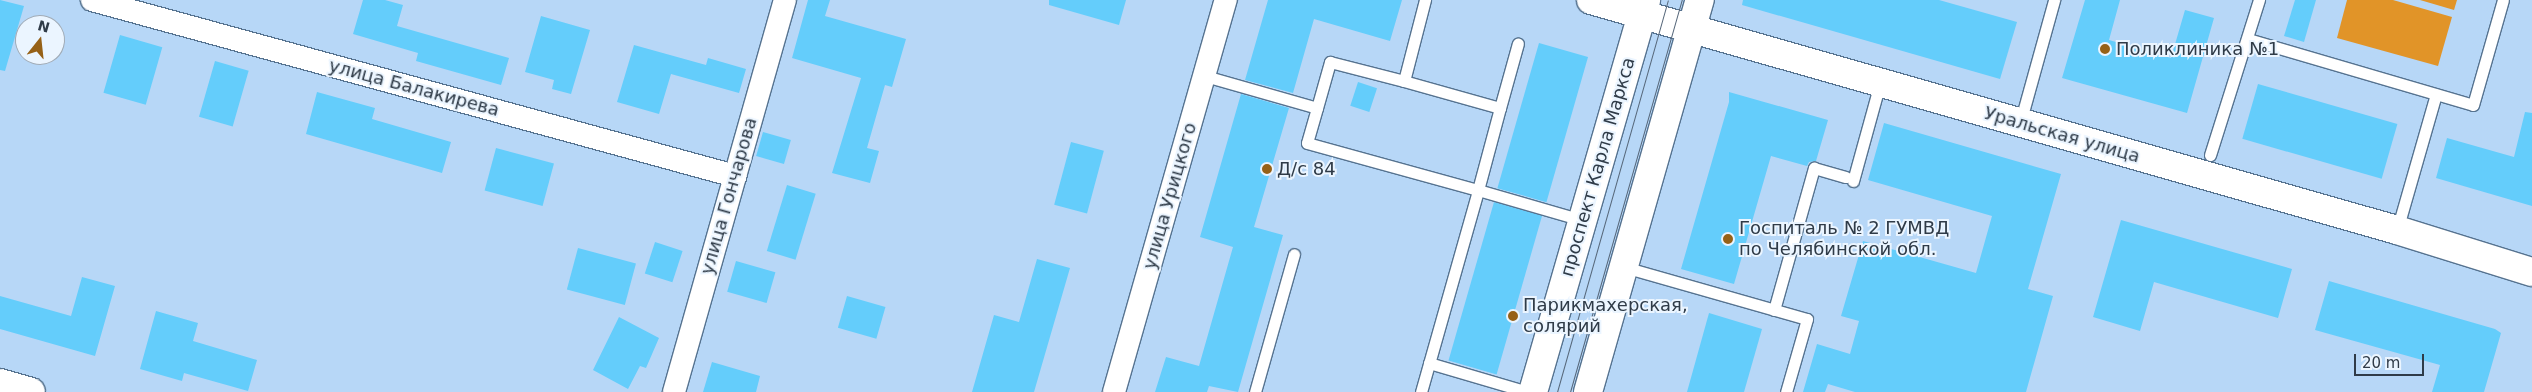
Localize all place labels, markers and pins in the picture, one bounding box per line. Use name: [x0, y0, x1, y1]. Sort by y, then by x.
place label: Поликлиника №1: [2116, 38, 2279, 60]
marker: Поликлиника №1: [2098, 42, 2112, 56]
place label: Д/с 84: [1277, 158, 1336, 180]
marker: Д/с 84: [1261, 163, 1273, 175]
place label: Госпиталь № 2 ГУМВД по Челябинской обл.: [1739, 218, 1949, 260]
marker: Госпиталь № 2 ГУМВД по Челябинской обл.: [1721, 232, 1735, 246]
place label: Парикмахерская, солярий: [1523, 295, 1688, 338]
marker: Парикмахерская, солярий: [1507, 310, 1519, 322]

